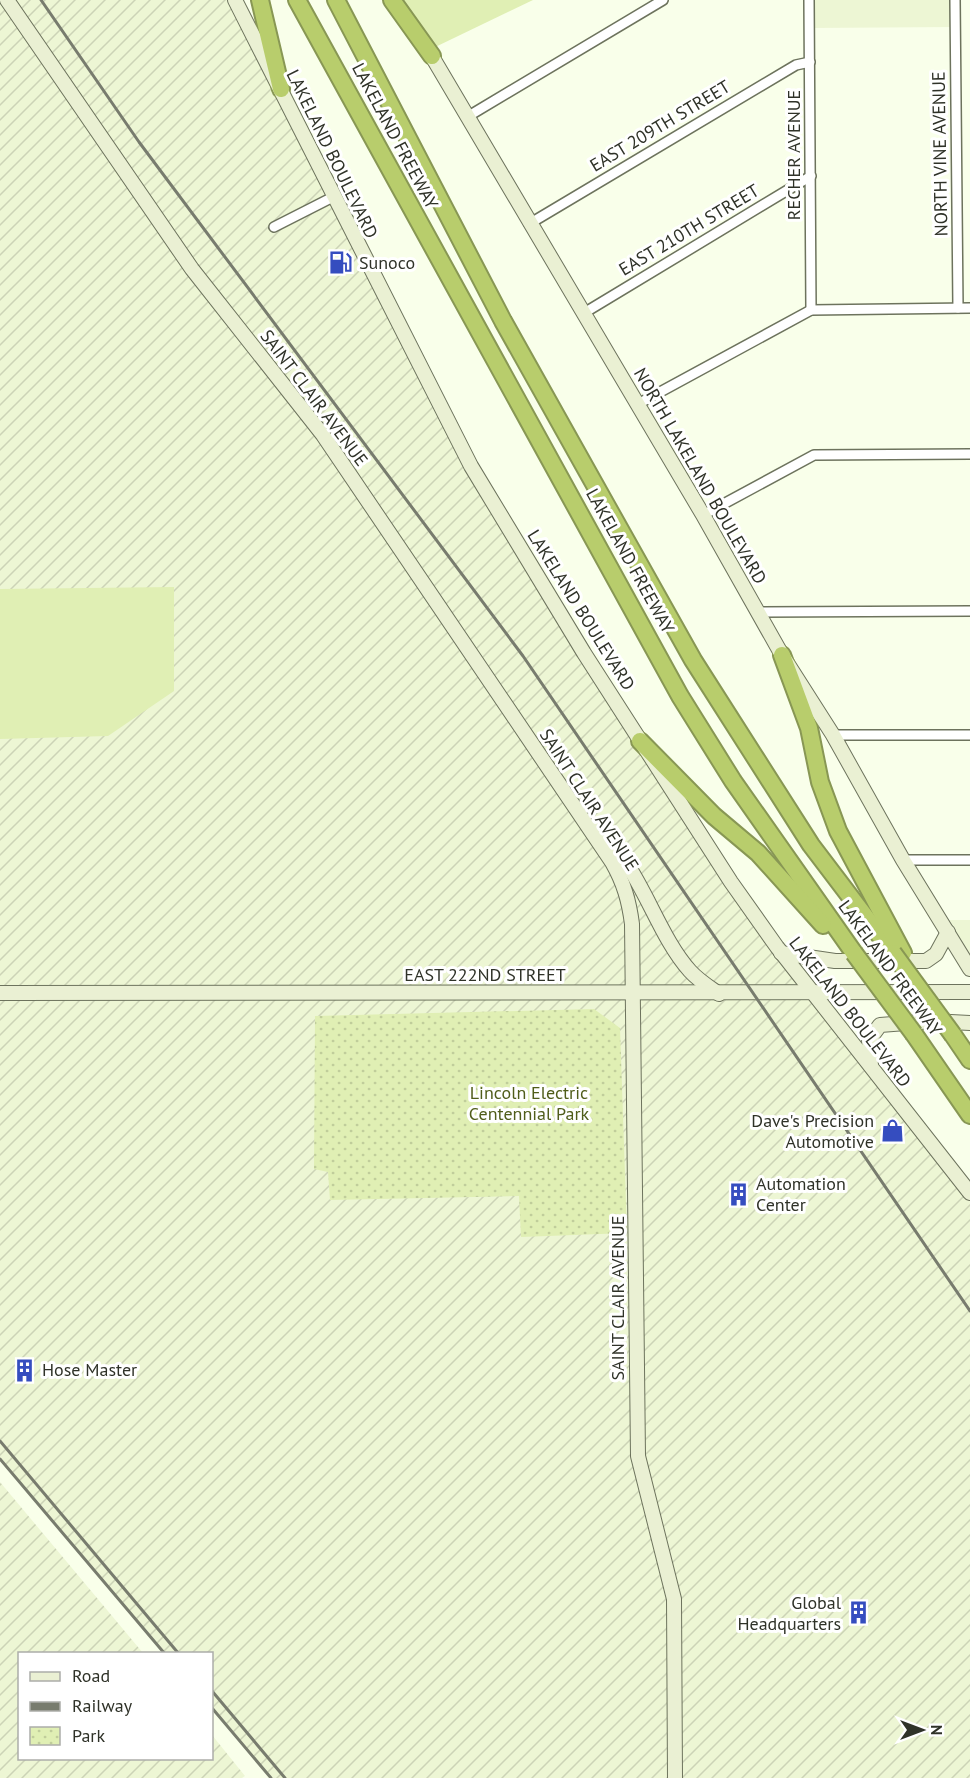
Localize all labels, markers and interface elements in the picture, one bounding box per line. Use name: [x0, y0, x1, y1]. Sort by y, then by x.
street label: LAKELAND FREEWAY: [347, 59, 444, 213]
street label: LAKELAND BOULEVARD: [282, 66, 383, 242]
street label: NORTH VINE AVENUE: [927, 71, 952, 237]
street label: EAST 209TH STREET: [585, 75, 734, 177]
street label: RECHER AVENUE: [782, 90, 805, 220]
street label: EAST 210TH STREET: [614, 179, 763, 281]
fuel station icon: Sunoco: [328, 250, 354, 276]
place label: Sunoco: [359, 251, 415, 274]
street label: SAINT CLAIR AVENUE: [256, 325, 373, 471]
street label: NORTH LAKELAND BOULEVARD: [629, 363, 772, 588]
street label: LAKELAND FREEWAY: [581, 484, 680, 637]
street label: LAKELAND BOULEVARD: [523, 525, 640, 694]
street label: SAINT CLAIR AVENUE: [535, 724, 644, 875]
street label: LAKELAND FREEWAY: [833, 895, 947, 1040]
street label: LAKELAND BOULEVARD: [784, 932, 916, 1092]
street label: EAST 222ND STREET: [404, 963, 566, 986]
park label: Lincoln Electric Centennial Park: [469, 1081, 590, 1125]
place label: Dave's Precision Automotive: [751, 1109, 874, 1153]
shop icon: Dave's Precision Automotive: [879, 1118, 905, 1144]
place label: Automation Center: [756, 1172, 846, 1216]
building icon: Automation Center: [725, 1181, 751, 1207]
street label: SAINT CLAIR AVENUE: [606, 1215, 629, 1381]
building icon: Hose Master: [11, 1357, 37, 1383]
place label: Hose Master: [42, 1358, 137, 1381]
place label: Global Headquarters: [737, 1591, 842, 1635]
building icon: Global Headquarters: [846, 1600, 872, 1626]
legend: [18, 1652, 213, 1760]
text: Road: [72, 1664, 110, 1687]
text: Railway: [72, 1694, 133, 1717]
north arrow: [892, 1700, 952, 1760]
text: Park: [72, 1724, 105, 1747]
text: N: [927, 1725, 947, 1735]

